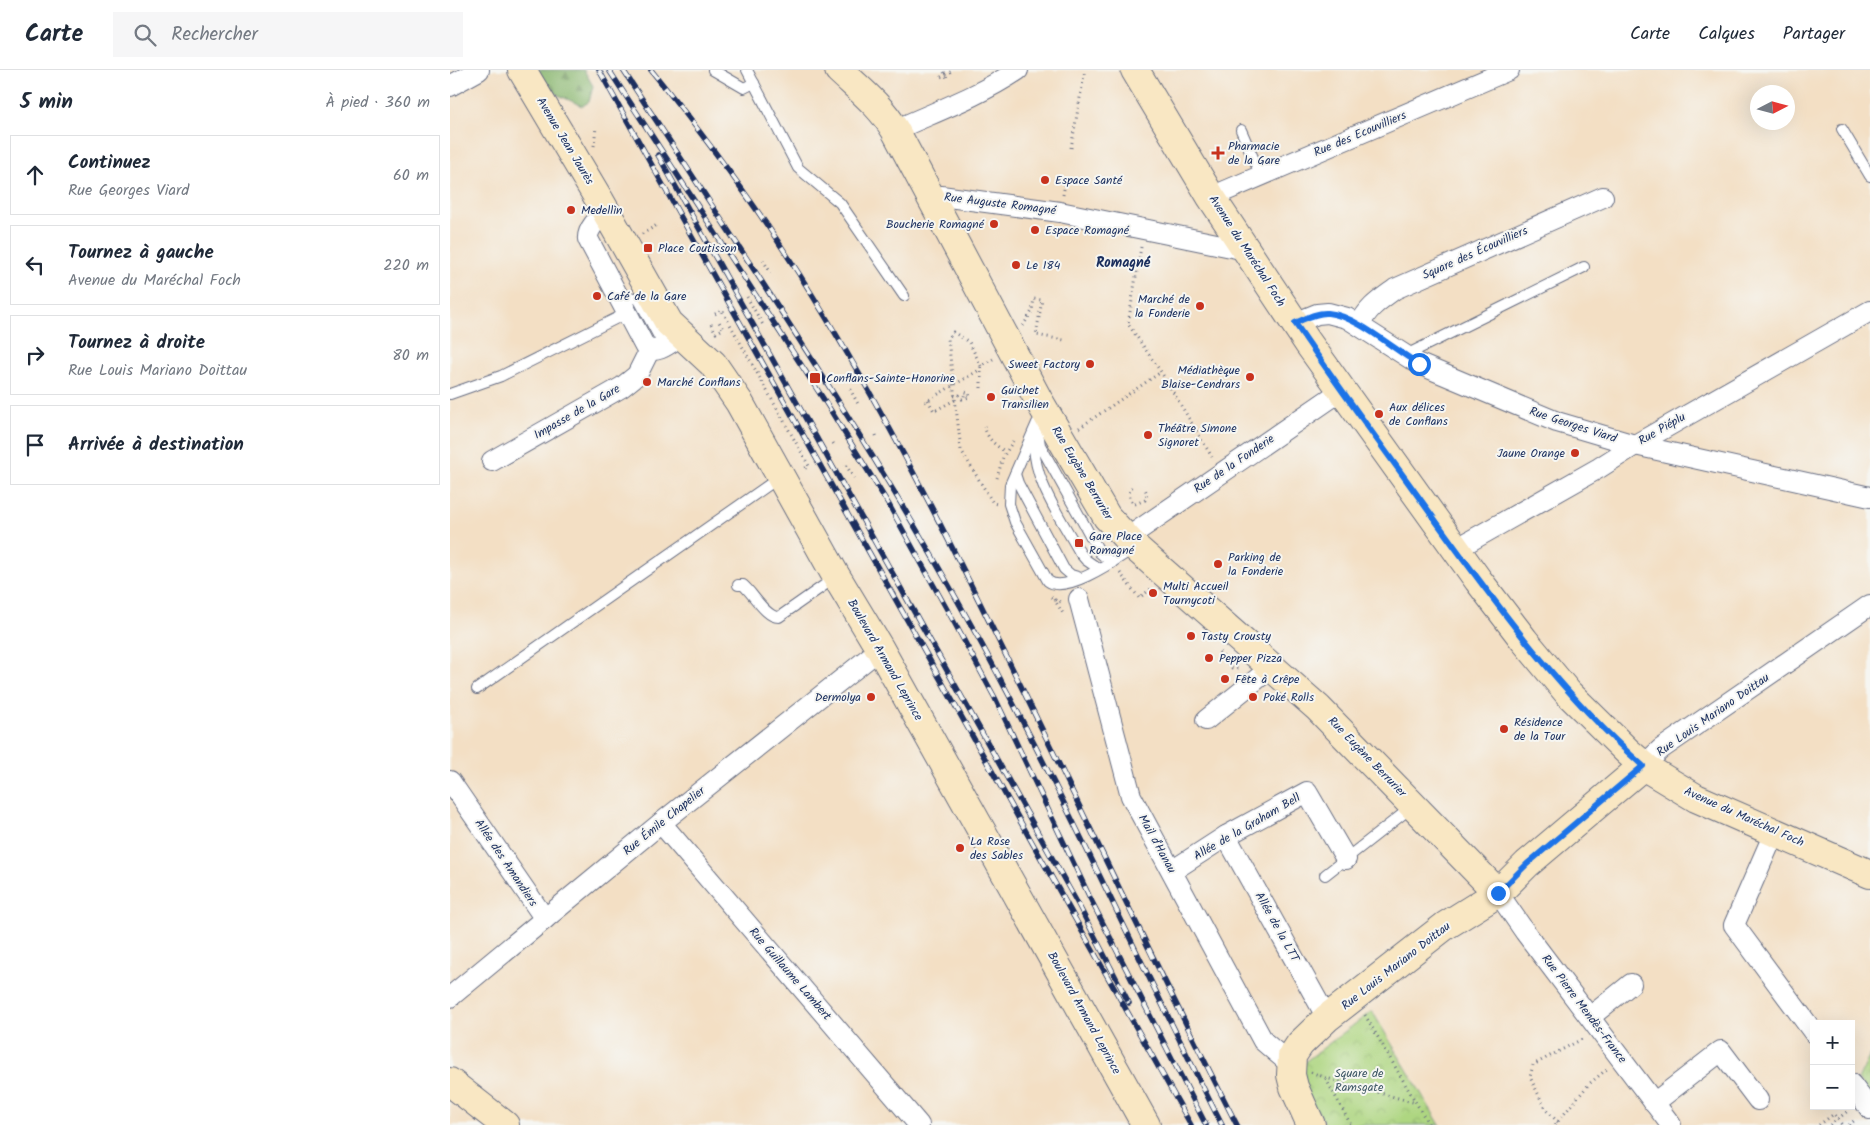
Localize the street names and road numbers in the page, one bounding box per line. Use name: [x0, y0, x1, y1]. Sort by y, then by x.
street label: Avenue Jean Jaurès: [531, 94, 599, 188]
street label: Rue des Ecouvilliers: [1311, 106, 1409, 162]
street label: Rue Auguste Romagné: [943, 188, 1058, 220]
street label: Avenue du Maréchal Foch: [1204, 191, 1290, 311]
street label: Square des Écouvilliers: [1419, 221, 1531, 285]
street label: Impasse de la Gare: [530, 379, 624, 444]
street label: Rue Georges Viard: [1527, 402, 1620, 448]
street label: Rue Piéplu: [1635, 408, 1689, 450]
street label: Rue Eugène Berrurier: [1046, 423, 1118, 524]
street label: Rue de la Fonderie: [1190, 429, 1279, 498]
street label: Boulevard Armand Leprince: [842, 596, 928, 725]
street label: Rue Louis Mariano Doittau: [1652, 669, 1774, 761]
street label: Rue Eugène Berrurier: [1323, 712, 1411, 803]
street label: Rue Émile Chapelier: [619, 781, 710, 860]
street label: Avenue du Maréchal Foch: [1681, 782, 1807, 852]
street label: Allée de la Graham Bell: [1190, 789, 1304, 865]
street label: Mail d'Hanau: [1133, 811, 1181, 877]
street label: Allée des Amandiers: [470, 815, 542, 911]
street label: Allée de la LTT: [1250, 888, 1305, 967]
street label: Rue Louis Mariano Doittau: [1337, 917, 1455, 1015]
street label: Rue Guillaume Lambert: [744, 923, 836, 1025]
street label: Boulevard Armand Leprince: [1042, 948, 1126, 1078]
street label: Rue Pierre Mendès-France: [1537, 951, 1632, 1068]

